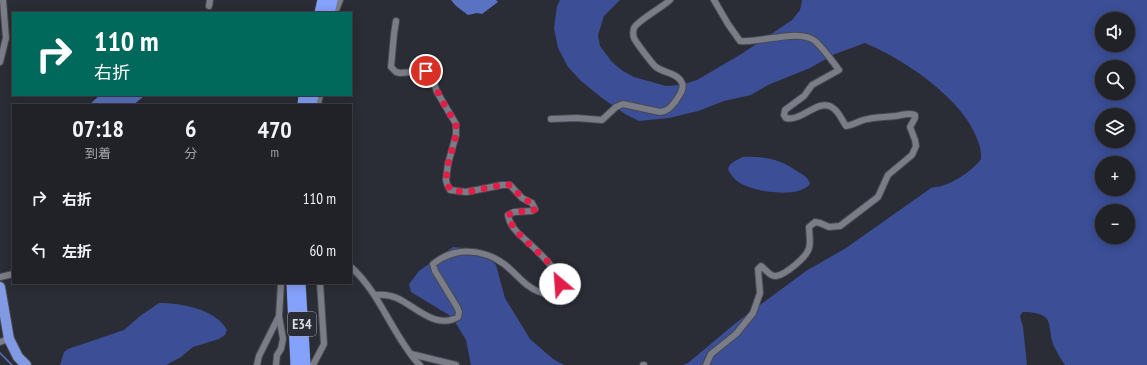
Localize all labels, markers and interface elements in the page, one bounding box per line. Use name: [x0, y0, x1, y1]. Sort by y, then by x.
map controls: [1095, 12, 1135, 244]
button: sound: [1095, 12, 1135, 52]
text: 110 m: [94, 22, 158, 59]
icon: right: [28, 28, 80, 80]
pin: [409, 54, 443, 88]
icon: arrive: [415, 60, 437, 82]
button: search: [1095, 60, 1135, 100]
text: 右折: [94, 61, 130, 84]
button: layers: [1095, 108, 1135, 148]
text: 07:18: [72, 113, 124, 144]
text: 6: [185, 113, 196, 144]
text: 470: [257, 114, 292, 145]
text: m: [270, 144, 279, 161]
text: 到着: [85, 145, 111, 162]
text: 分: [184, 145, 197, 162]
button: +: [1095, 156, 1135, 196]
icon: right: [28, 187, 50, 209]
text: 110 m: [303, 189, 336, 208]
text: 右折: [62, 190, 92, 209]
button: −: [1095, 204, 1135, 244]
icon: left: [28, 239, 50, 261]
text: 60 m: [310, 241, 336, 260]
text: 左折: [62, 242, 92, 261]
position arrow: [539, 263, 581, 305]
road number: E34: [288, 312, 316, 336]

